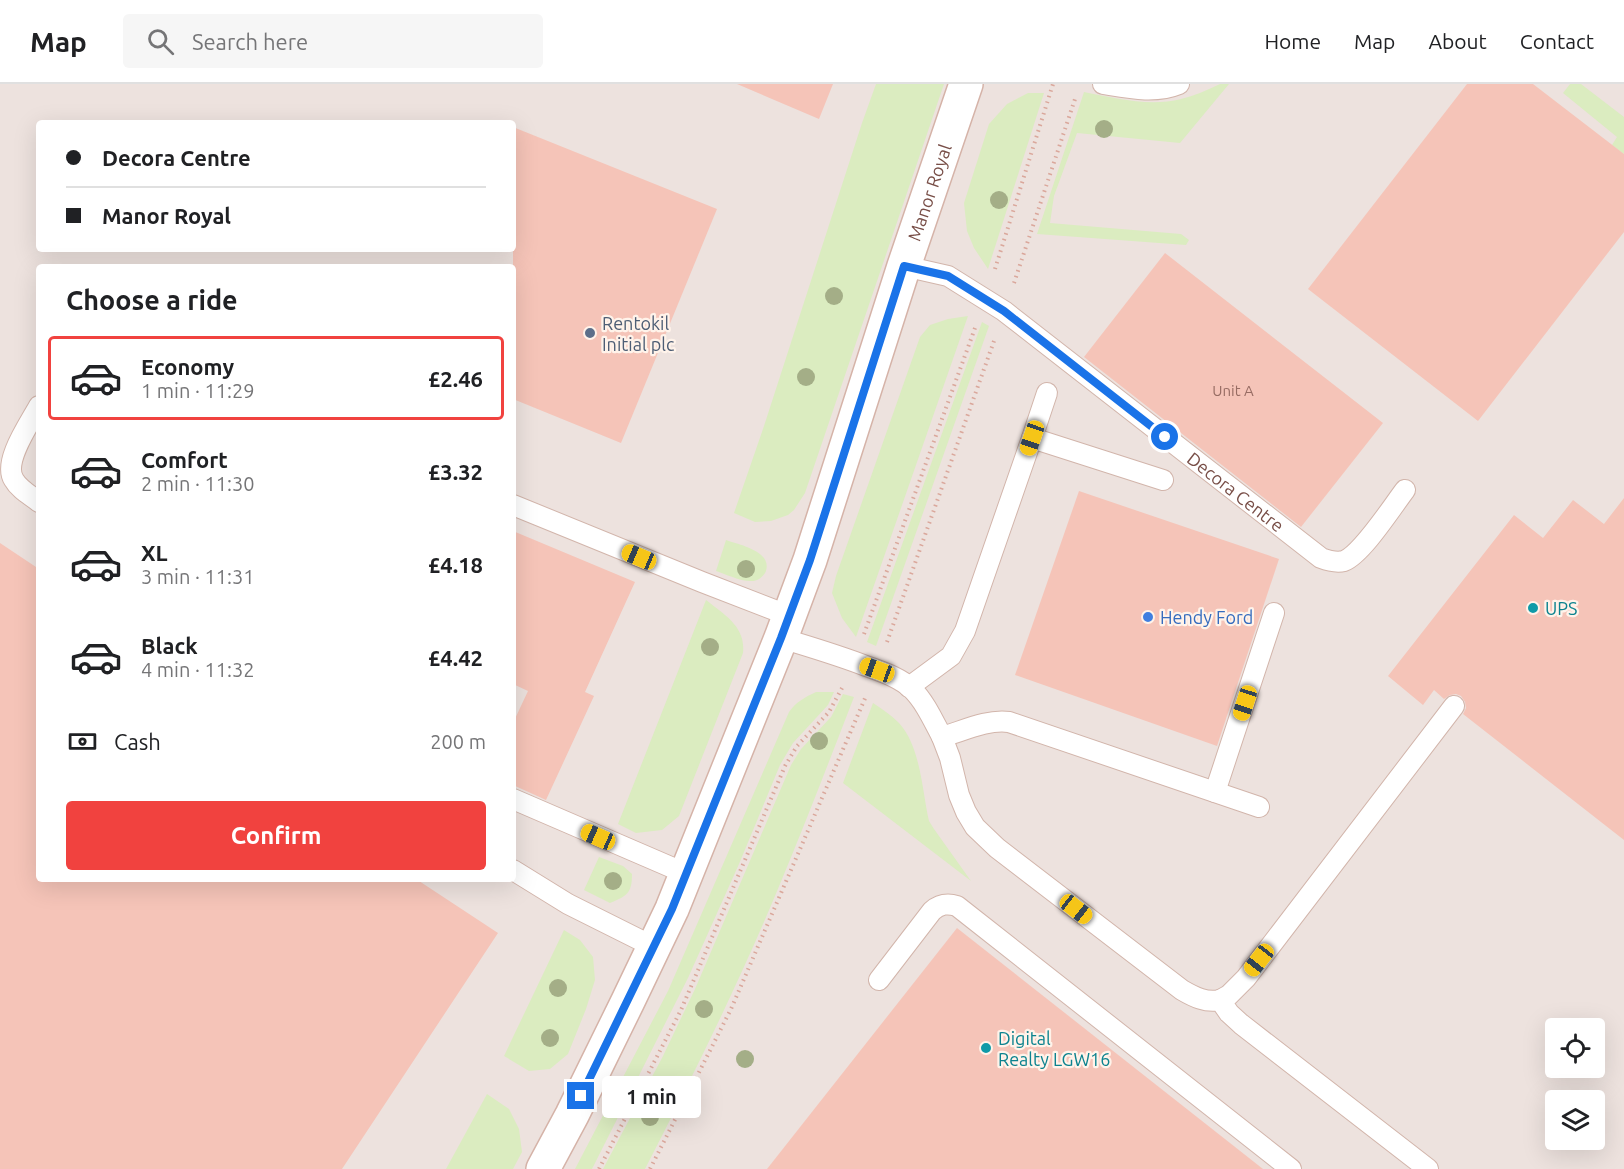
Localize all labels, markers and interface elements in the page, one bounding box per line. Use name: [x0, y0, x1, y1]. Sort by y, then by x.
search box: [123, 14, 543, 68]
icon: search: [144, 25, 177, 58]
text: Map: [30, 26, 87, 57]
text: Search here: [192, 29, 308, 54]
text: Home: [1264, 29, 1321, 53]
text: Map: [1354, 29, 1395, 53]
text: About: [1428, 29, 1487, 53]
text: Contact: [1520, 29, 1594, 53]
street label: Manor Royal: [903, 141, 955, 243]
text: Decora Centre: [102, 145, 251, 170]
text: Manor Royal: [102, 203, 231, 228]
text: Choose a ride: [66, 285, 238, 315]
place label: Rentokil Initial plc: [602, 313, 674, 354]
marker: Rentokil Initial plc: [583, 326, 597, 340]
icon: car: [69, 351, 123, 405]
text: Economy: [141, 354, 234, 379]
text: £2.46: [428, 366, 483, 391]
text: 1 min · 11:29: [141, 379, 255, 402]
house number: Unit A: [1212, 382, 1254, 399]
car: [1018, 418, 1046, 458]
route start: [1151, 423, 1178, 450]
icon: car: [69, 444, 123, 498]
text: Comfort: [141, 447, 228, 472]
street label: Decora Centre: [1184, 448, 1288, 535]
text: £3.32: [428, 459, 483, 484]
text: 2 min · 11:30: [141, 472, 255, 495]
icon: car: [69, 537, 123, 591]
text: XL: [141, 540, 168, 565]
car: [619, 542, 659, 572]
text: £4.18: [428, 552, 483, 577]
text: 3 min · 11:31: [141, 565, 255, 588]
place label: UPS: [1545, 598, 1578, 618]
marker: UPS: [1526, 601, 1540, 615]
place label: Hendy Ford: [1160, 607, 1253, 627]
marker: Hendy Ford: [1141, 610, 1155, 624]
icon: car: [69, 630, 123, 684]
text: Black: [141, 633, 198, 658]
text: £4.42: [428, 645, 483, 670]
car: [857, 655, 897, 685]
text: 4 min · 11:32: [141, 658, 255, 681]
car: [1231, 683, 1259, 723]
icon: cash: [66, 725, 99, 758]
text: Cash: [114, 729, 161, 754]
text: 200 m: [430, 730, 486, 753]
button: Confirm: [66, 801, 486, 870]
car: [578, 821, 618, 853]
car: [1056, 891, 1096, 927]
car: [1241, 940, 1277, 980]
map controls: [1545, 1018, 1605, 1150]
button: locate: [1545, 1018, 1605, 1078]
place label: Digital Realty LGW16: [998, 1028, 1110, 1069]
marker: Digital Realty LGW16: [979, 1041, 993, 1055]
callout: 1 min: [602, 1075, 701, 1117]
route end: [567, 1082, 594, 1109]
text: 1 min: [626, 1085, 677, 1108]
button: layers: [1545, 1090, 1605, 1150]

